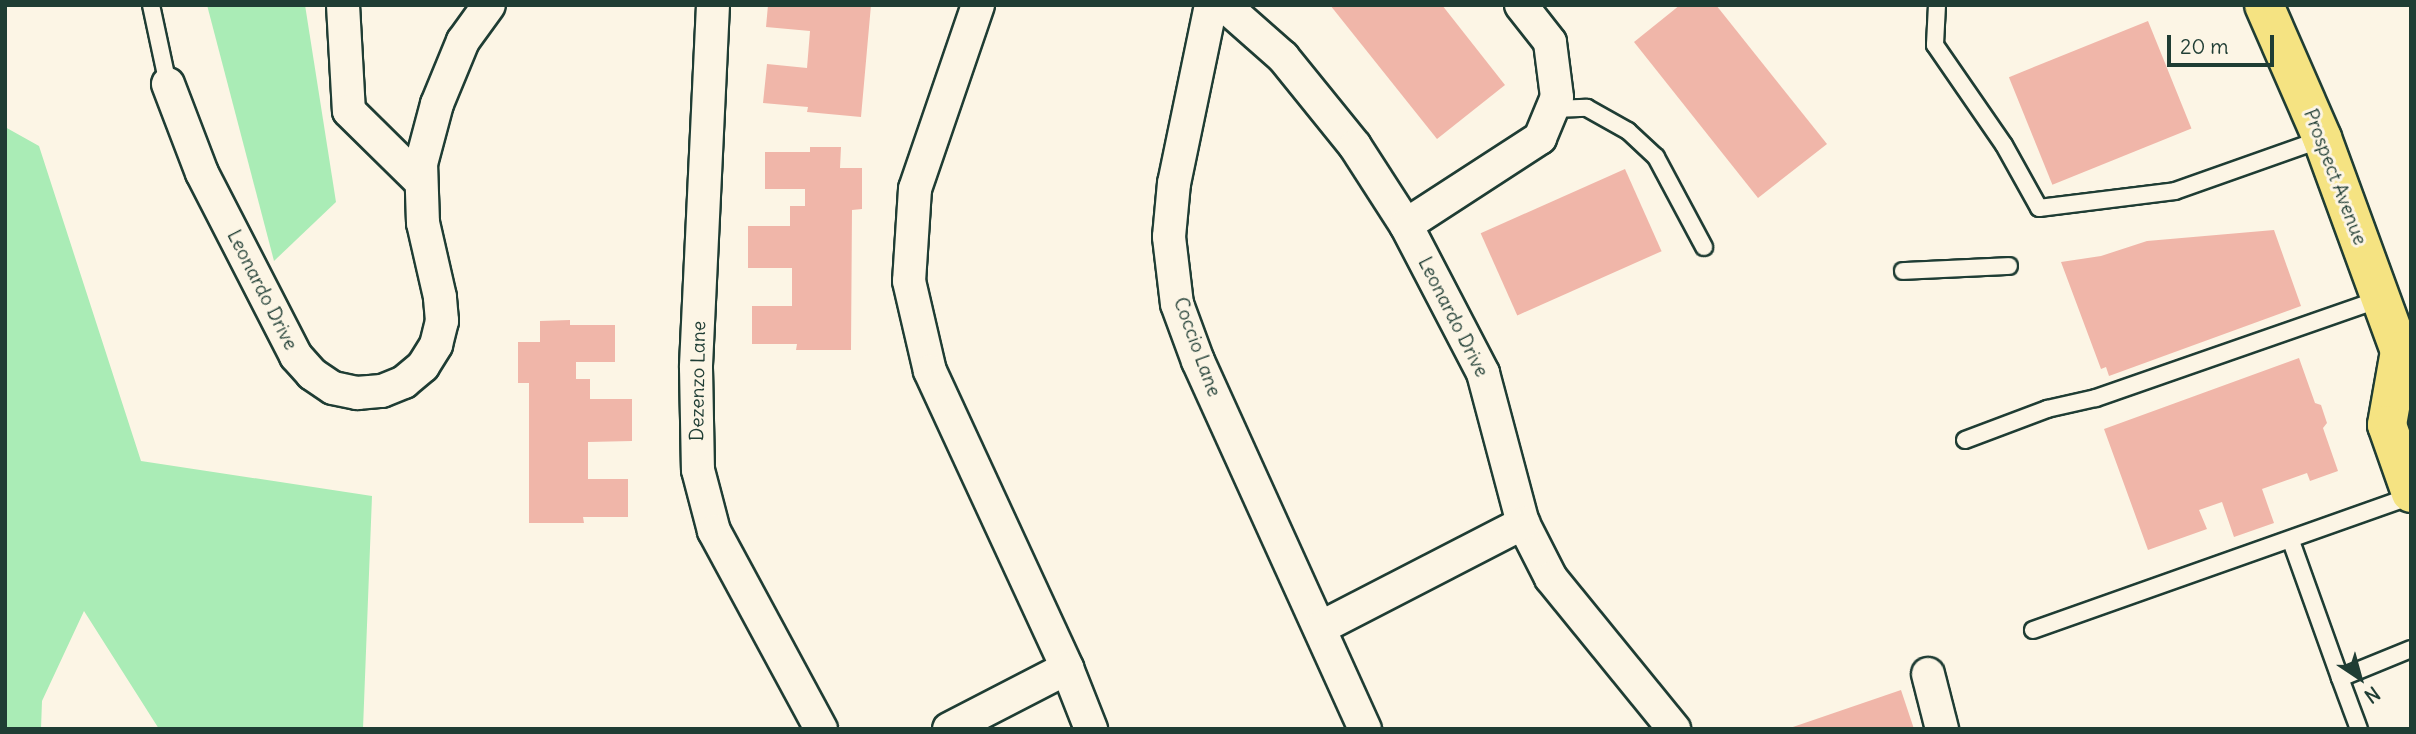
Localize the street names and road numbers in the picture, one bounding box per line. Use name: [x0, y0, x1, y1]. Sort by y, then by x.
street label: Prospect Avenue: [2299, 106, 2371, 248]
street label: Leonardo Drive: [222, 226, 302, 354]
street label: Leonardo Drive: [1413, 253, 1493, 381]
street label: Coccio Lane: [1169, 294, 1225, 400]
street label: Dezenzo Lane: [686, 321, 710, 441]

